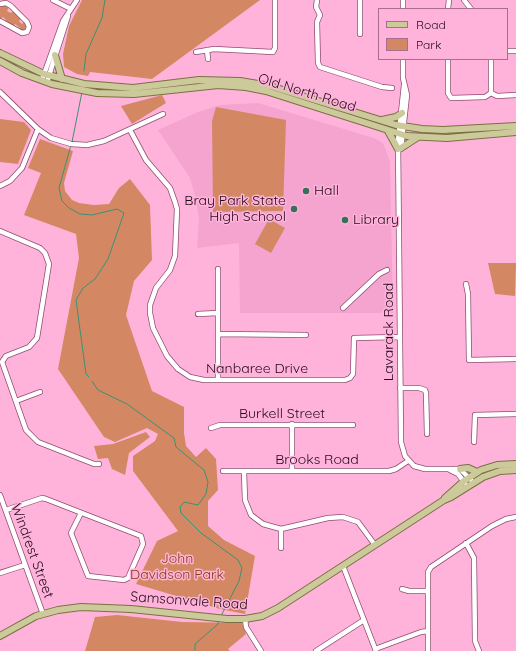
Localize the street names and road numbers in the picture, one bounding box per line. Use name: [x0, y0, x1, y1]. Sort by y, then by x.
street label: Old North Road: [256, 70, 358, 116]
street label: Lavarack Road: [381, 283, 397, 381]
street label: Nanbaree Drive: [206, 361, 308, 377]
street label: Burkell Street: [239, 406, 325, 422]
street label: Brooks Road: [275, 452, 359, 468]
street label: Windrest Street: [7, 501, 57, 601]
street label: Samsonvale Road: [130, 589, 248, 613]

